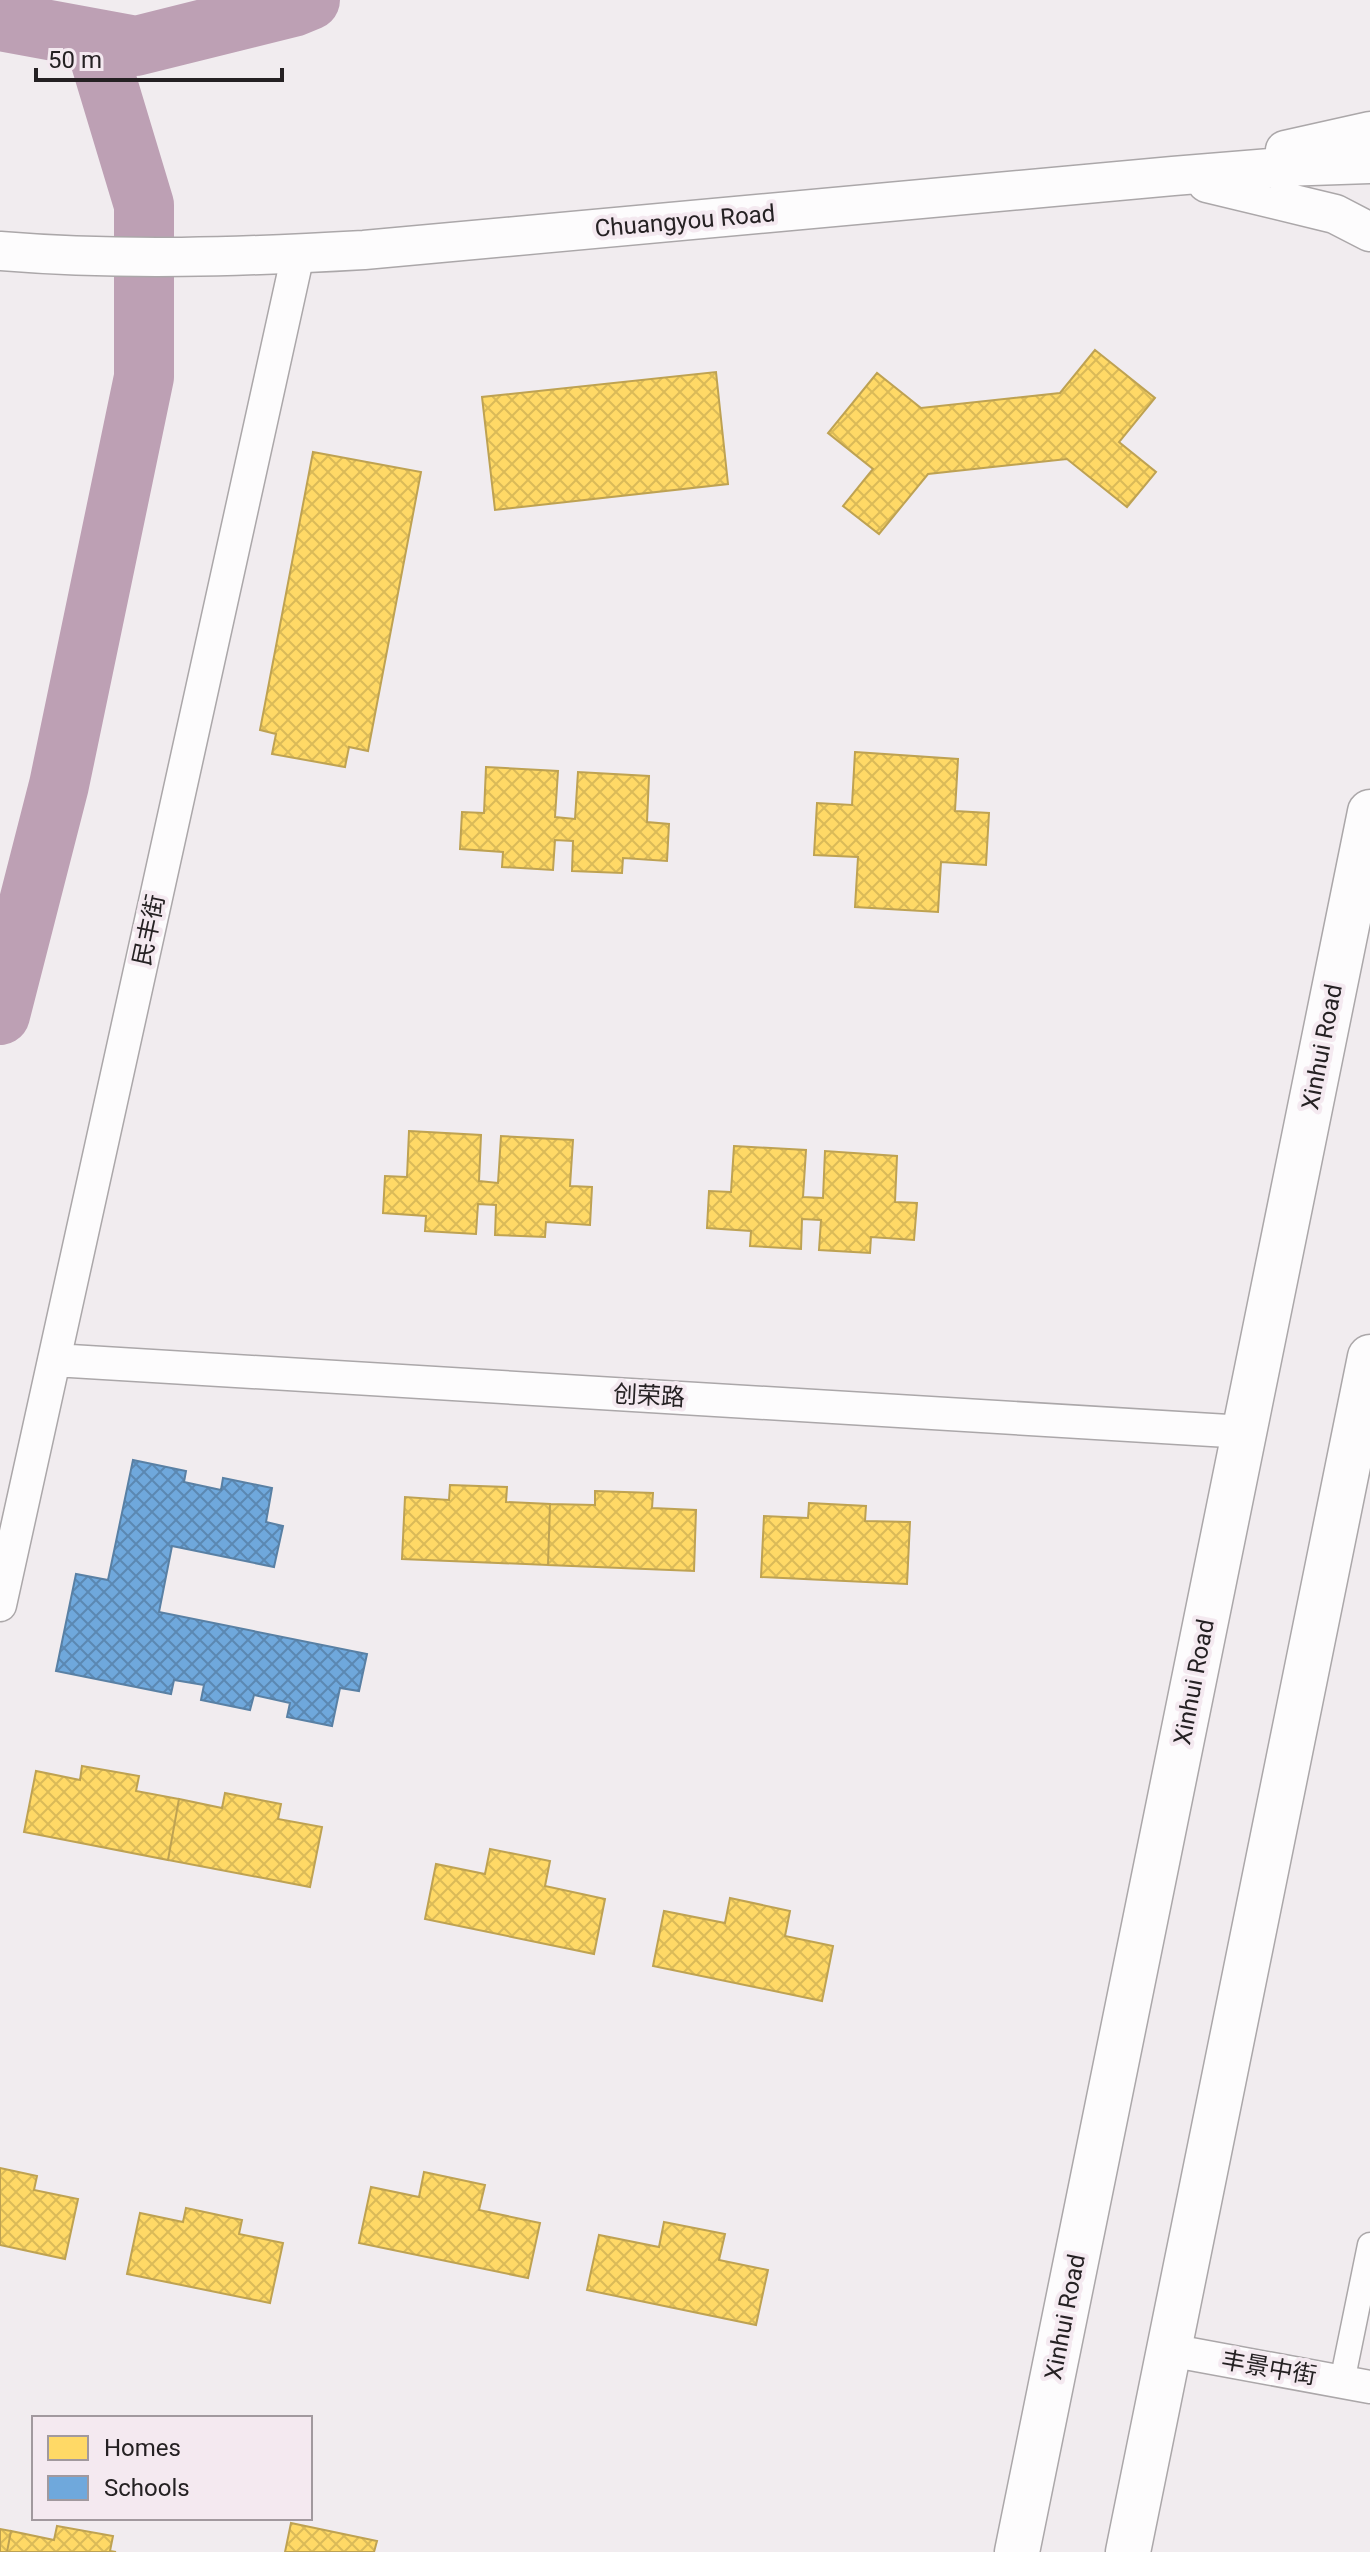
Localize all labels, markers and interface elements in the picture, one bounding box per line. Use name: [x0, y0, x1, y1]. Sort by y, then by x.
scale bar: [36, 32, 282, 82]
text: 50 m: [48, 46, 102, 74]
street label: Chuangyou Road: [594, 199, 776, 243]
street label: 民丰街: [128, 892, 170, 968]
street label: Xinhui Road: [1296, 982, 1348, 1112]
street label: 创荣路: [612, 1380, 686, 1412]
street label: Xinhui Road: [1168, 1617, 1220, 1747]
street label: Xinhui Road: [1039, 2252, 1091, 2382]
street label: 丰景中街: [1219, 2346, 1319, 2390]
legend: [32, 2416, 312, 2520]
text: Homes: [104, 2434, 181, 2462]
text: Schools: [104, 2474, 190, 2502]

